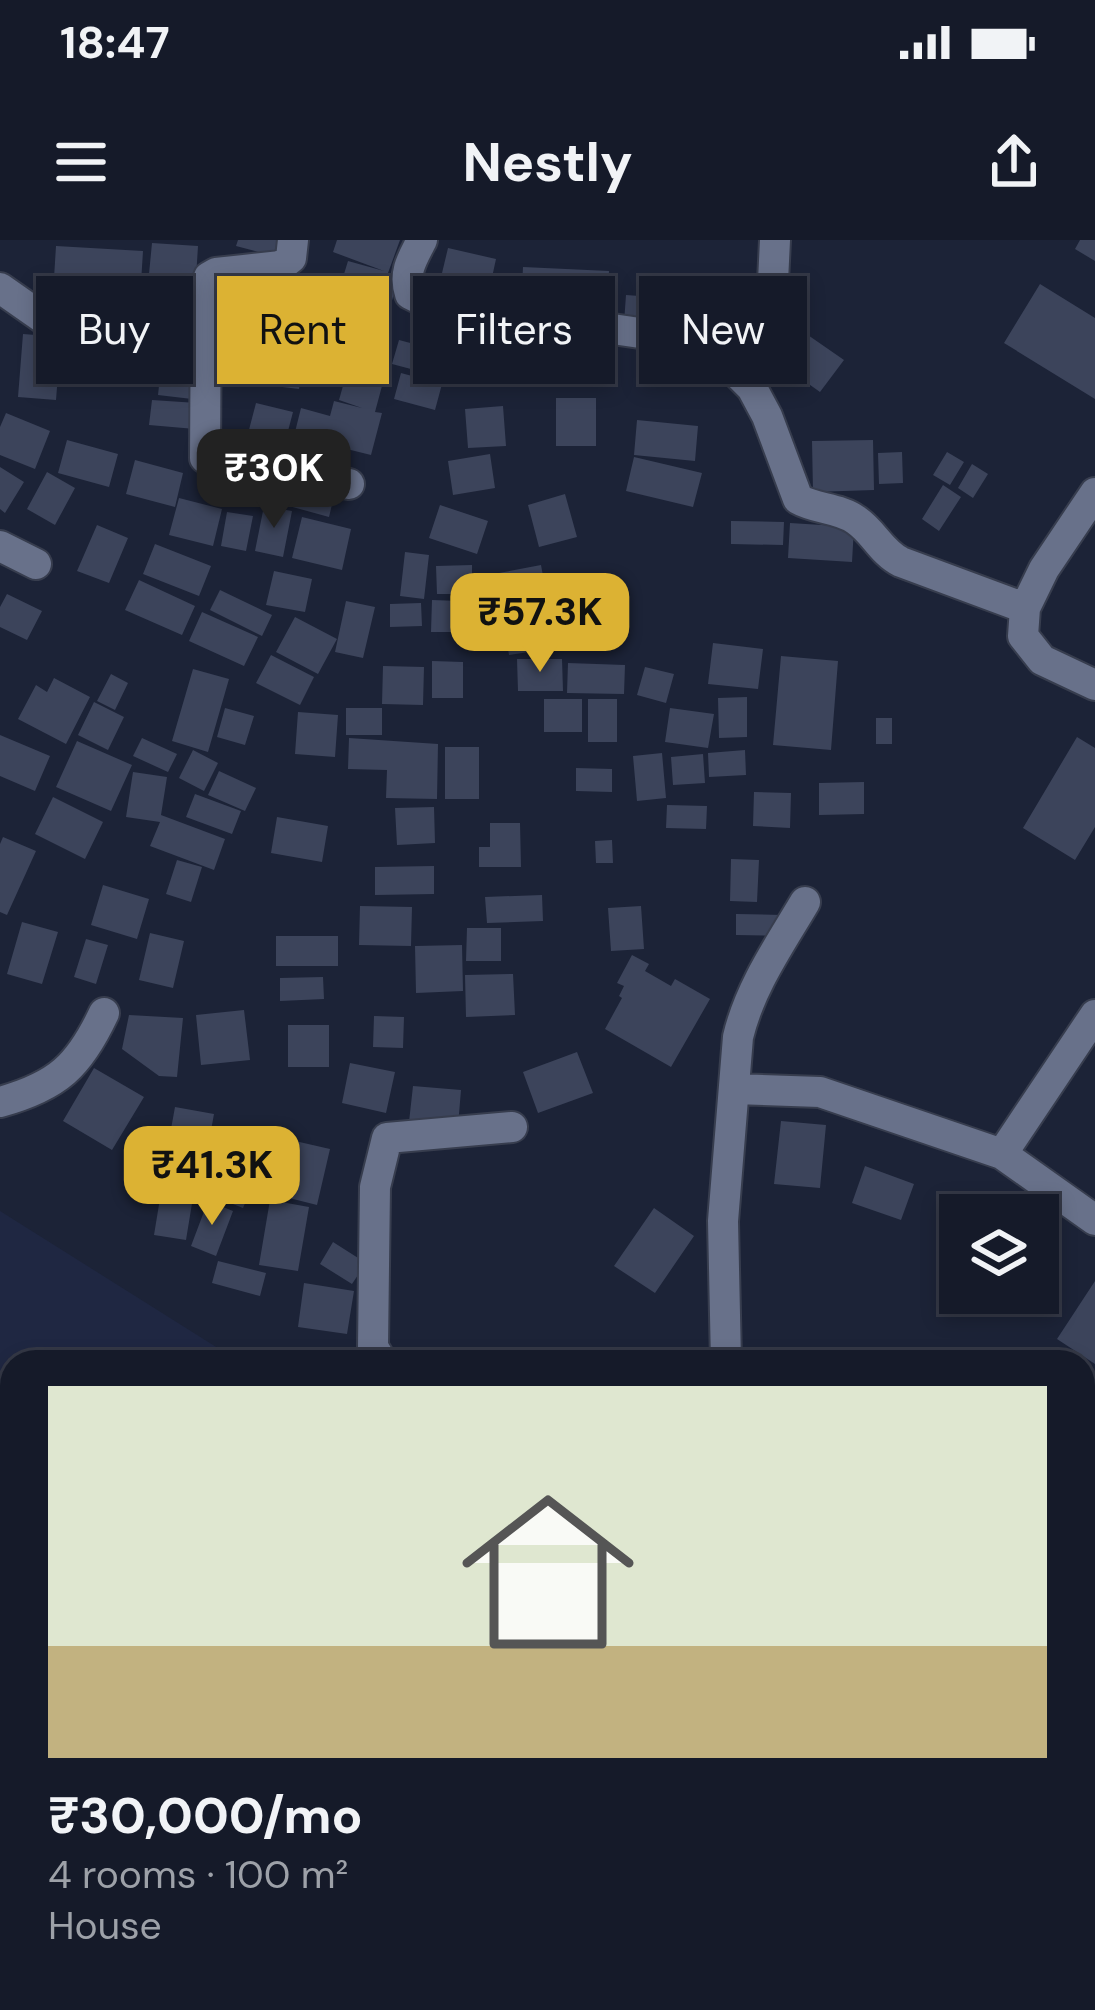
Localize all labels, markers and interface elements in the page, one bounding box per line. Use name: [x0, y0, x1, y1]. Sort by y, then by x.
text: 18:47: [60, 13, 170, 72]
text: Nestly: [462, 127, 633, 198]
icon: menu: [48, 129, 114, 195]
icon: share: [981, 129, 1047, 195]
chip: Buy: [36, 276, 193, 384]
chip: Rent: [217, 276, 389, 384]
chip: Filters: [413, 276, 615, 384]
chip: New: [639, 276, 807, 384]
pin: ₹30K: [203, 429, 345, 531]
text: ₹30K: [224, 442, 324, 493]
pin: ₹57.3K: [442, 573, 638, 675]
text: ₹57.3K: [477, 586, 603, 637]
pin: ₹41.3K: [114, 1126, 310, 1228]
text: ₹41.3K: [151, 1139, 273, 1190]
map controls: [939, 1194, 1059, 1314]
button: layers: [939, 1194, 1059, 1314]
icon: home: [440, 1464, 656, 1680]
text: ₹30,000/mo: [48, 1782, 363, 1849]
text: 4 rooms · 100 m²: [48, 1849, 348, 1900]
text: House: [48, 1900, 162, 1951]

